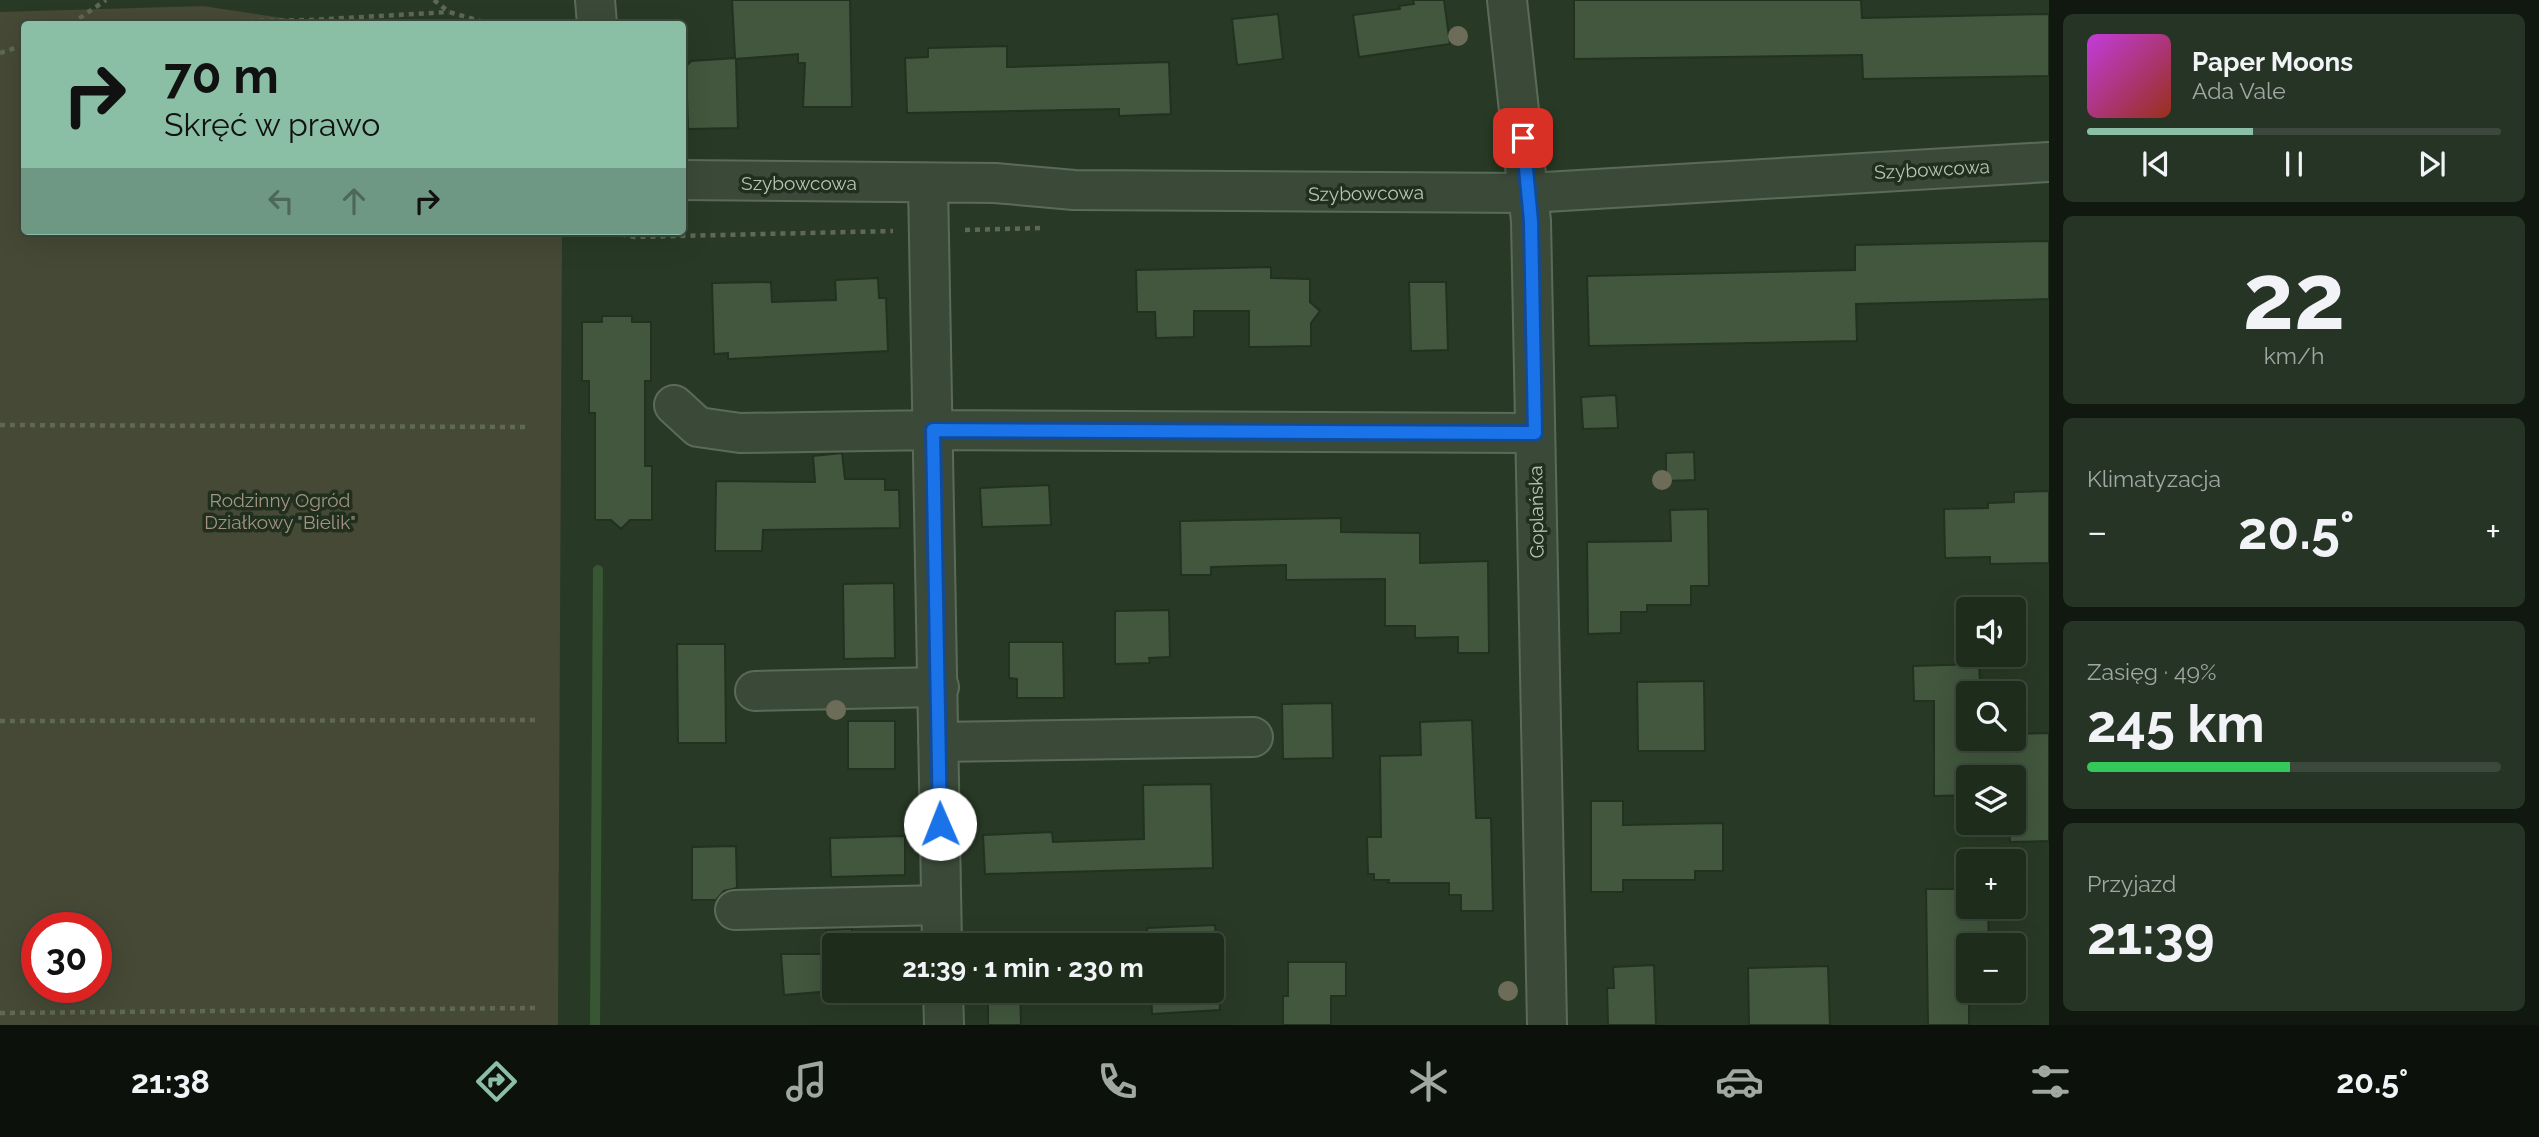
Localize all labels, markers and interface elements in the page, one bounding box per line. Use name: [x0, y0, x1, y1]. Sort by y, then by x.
text: 70 m: [164, 47, 279, 104]
text: Paper Moons: [2192, 47, 2353, 77]
icon: right: [49, 49, 140, 140]
text: Ada Vale: [2192, 77, 2286, 104]
text: Skręć w prawo: [164, 106, 380, 143]
pin: [1493, 108, 1553, 168]
icon: arrive: [1504, 119, 1542, 157]
icon: previous: [2137, 145, 2175, 183]
icon: pause: [2275, 145, 2313, 183]
icon: next: [2413, 145, 2451, 183]
street label: Szybowcowa: [1874, 155, 1990, 183]
street label: Szybowcowa: [741, 172, 857, 194]
street label: Szybowcowa: [1308, 181, 1424, 205]
icon: left: [262, 182, 300, 220]
icon: ahead: [335, 182, 373, 220]
icon: right: [408, 182, 446, 220]
text: 22: [2243, 243, 2345, 350]
text: km/h: [2264, 342, 2324, 369]
street label: Goplańska: [1524, 465, 1548, 559]
text: Klimatyzacja: [2087, 465, 2221, 492]
park label: Rodzinny Ogród Działkowy "Bielik": [204, 489, 356, 533]
text: 20.5°: [2238, 500, 2355, 561]
text: −: [2087, 509, 2107, 554]
text: +: [2485, 509, 2501, 554]
map controls: [1956, 597, 2026, 1003]
button: sound: [1956, 597, 2026, 667]
text: Zasięg · 49%: [2087, 658, 2216, 685]
button: search: [1956, 681, 2026, 751]
text: 245 km: [2087, 693, 2265, 754]
button: layers: [1956, 765, 2026, 835]
position arrow: [903, 787, 977, 861]
button: +: [1956, 849, 2026, 919]
text: Przyjazd: [2087, 870, 2176, 897]
text: 21:39: [2087, 905, 2215, 966]
speed limit sign: 30: [21, 912, 112, 1003]
button: −: [1956, 933, 2026, 1003]
text: 21:39 · 1 min · 230 m: [902, 953, 1144, 983]
icon: directions: [472, 1057, 521, 1106]
icon: music: [782, 1057, 831, 1106]
icon: phone: [1093, 1057, 1142, 1106]
icon: climate: [1404, 1057, 1453, 1106]
icon: car: [1715, 1057, 1764, 1106]
icon: filters: [2026, 1057, 2075, 1106]
text: 21:38: [131, 1063, 210, 1100]
text: 20.5°: [2336, 1063, 2408, 1100]

